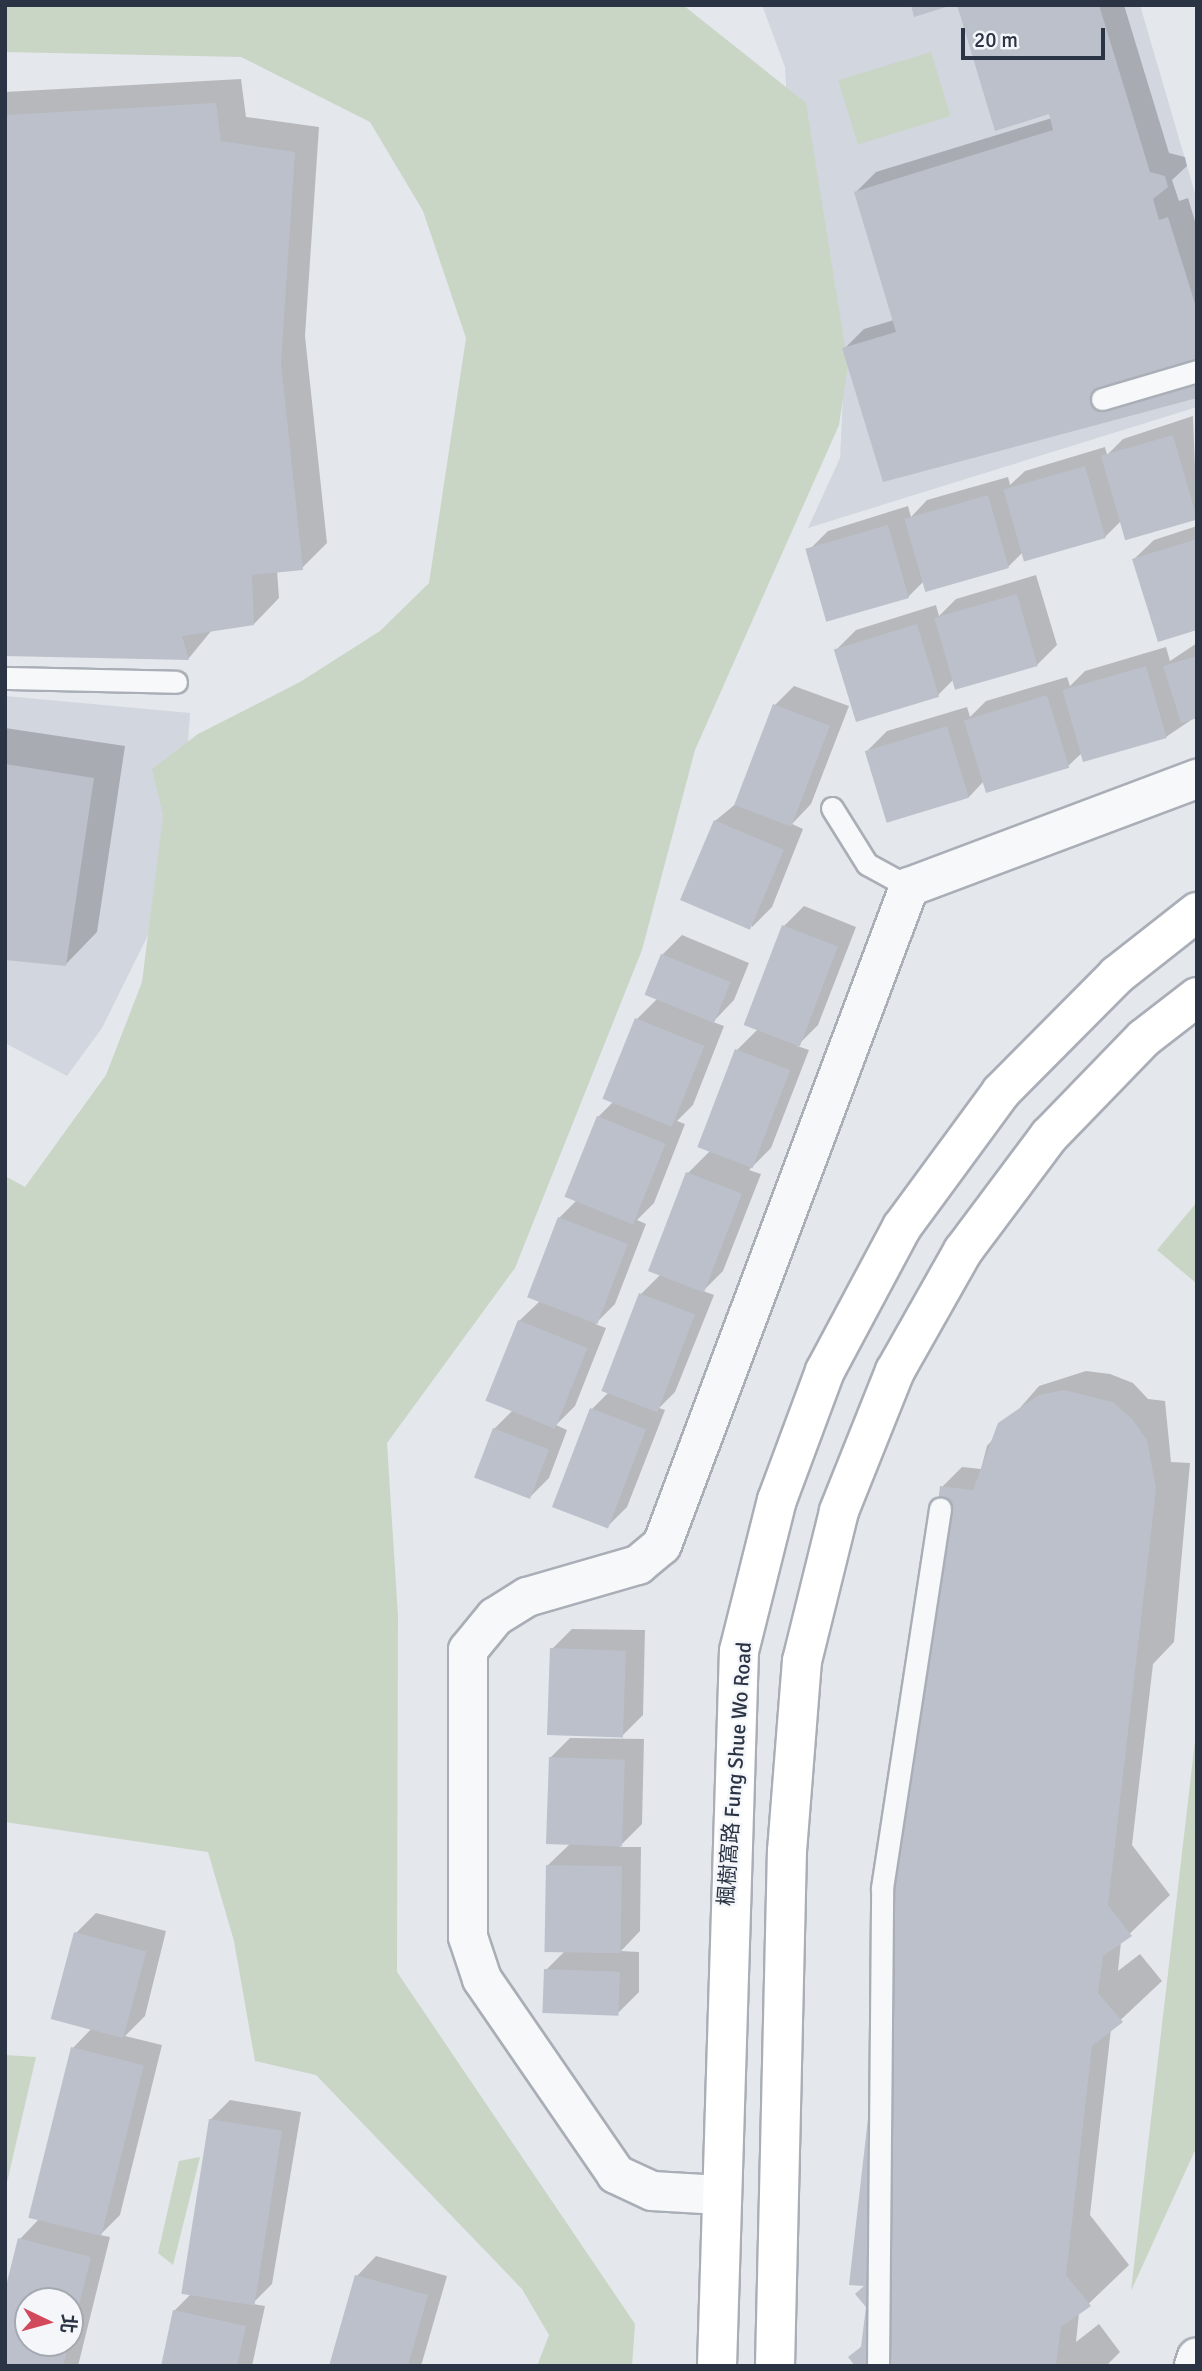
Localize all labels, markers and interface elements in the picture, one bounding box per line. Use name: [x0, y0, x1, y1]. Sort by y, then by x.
scale bar: [964, 14, 1108, 58]
text: 20 m: [974, 27, 1018, 53]
street label: 楓樹窩路 Fung Shue Wo Road: [713, 1641, 757, 1907]
north arrow: [14, 2287, 84, 2357]
text: 北: [55, 2313, 81, 2334]

